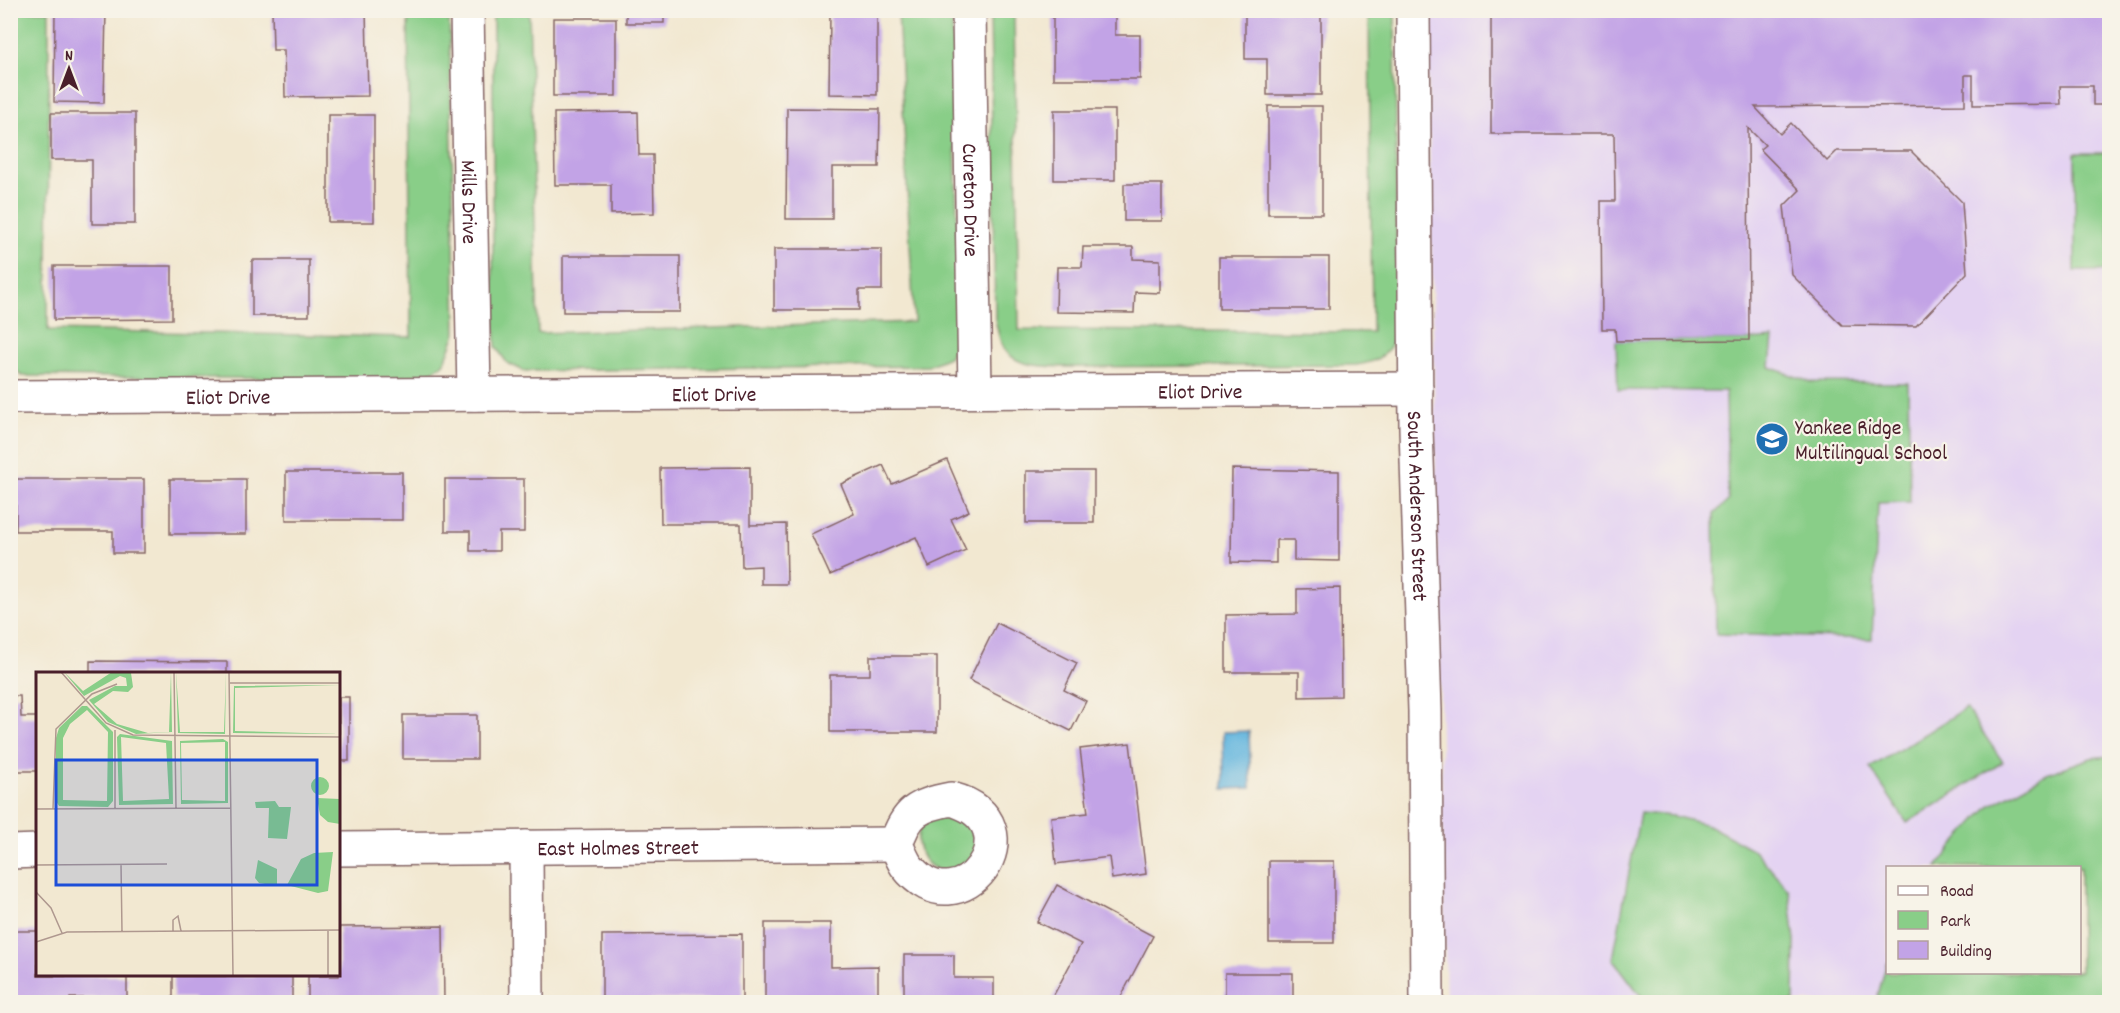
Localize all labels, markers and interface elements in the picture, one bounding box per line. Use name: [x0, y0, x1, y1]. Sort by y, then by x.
north arrow: [39, 39, 99, 99]
text: N: [65, 45, 73, 68]
street label: Cureton Drive: [952, 143, 985, 257]
street label: Mills Drive: [451, 160, 483, 244]
street label: Eliot Drive: [1158, 378, 1242, 409]
street label: Eliot Drive: [672, 381, 756, 412]
street label: Eliot Drive: [186, 384, 270, 415]
street label: South Anderson Street: [1397, 411, 1433, 602]
place label: Yankee Ridge Multilingual School: [1795, 414, 1947, 470]
school or university icon: Yankee Ridge Multilingual School: [1754, 421, 1790, 457]
inset map: [36, 672, 340, 977]
street label: East Holmes Street: [537, 834, 699, 866]
legend: [1886, 866, 2081, 974]
text: Road: [1940, 880, 1974, 905]
text: Park: [1940, 910, 1971, 935]
text: Building: [1940, 940, 1992, 965]

